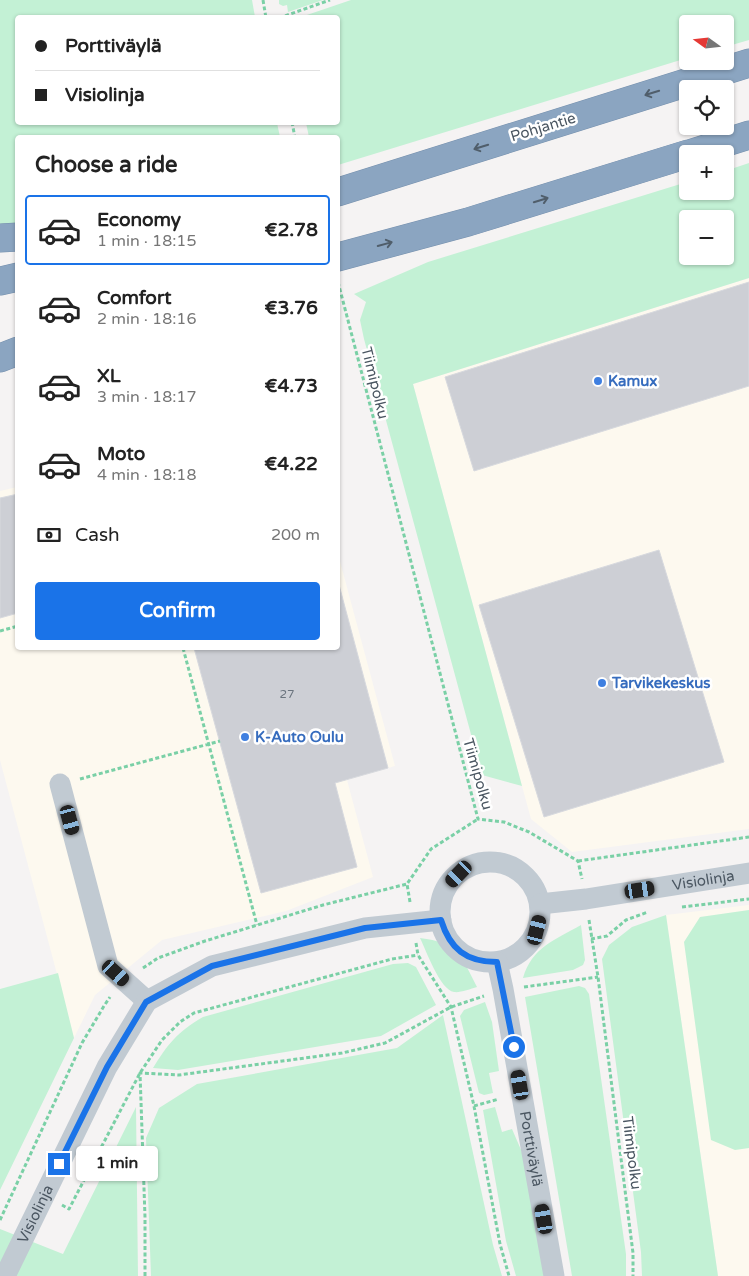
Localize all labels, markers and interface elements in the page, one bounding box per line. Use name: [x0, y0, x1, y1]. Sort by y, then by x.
north arrow: [679, 15, 734, 70]
map controls: [679, 15, 734, 265]
text: Porttiväylä: [65, 35, 162, 57]
button: locate: [679, 80, 734, 135]
text: Visiolinja: [65, 84, 145, 106]
one-way arrow: [645, 89, 661, 99]
street label: Pohjantie: [508, 109, 578, 145]
one-way arrow: [473, 143, 489, 152]
button: +: [679, 145, 734, 200]
text: Choose a ride: [35, 152, 178, 178]
one-way arrow: [532, 194, 548, 204]
icon: car: [37, 208, 82, 253]
text: Economy: [97, 209, 181, 231]
button: −: [679, 210, 734, 265]
text: €2.78: [264, 219, 318, 241]
text: 1 min · 18:15: [97, 231, 196, 251]
one-way arrow: [376, 239, 392, 249]
icon: car: [37, 286, 82, 331]
text: Comfort: [97, 287, 171, 309]
text: €3.76: [264, 297, 318, 319]
text: 2 min · 18:16: [97, 309, 196, 329]
street label: Tiimipolku: [357, 345, 393, 421]
icon: car: [37, 364, 82, 409]
text: XL: [97, 365, 121, 387]
place label: Kamux: [608, 372, 657, 390]
text: €4.73: [264, 375, 318, 397]
marker: Kamux: [592, 375, 604, 387]
text: 3 min · 18:17: [97, 387, 196, 407]
icon: car: [37, 442, 82, 487]
text: Moto: [97, 443, 145, 465]
text: €4.22: [264, 453, 318, 475]
text: 4 min · 18:18: [97, 465, 196, 485]
icon: cash: [35, 521, 63, 549]
text: Cash: [75, 524, 120, 546]
text: 200 m: [271, 525, 320, 545]
button: Confirm: [35, 582, 320, 640]
place label: Tarvikekeskus: [611, 674, 711, 692]
marker: Tarvikekeskus: [596, 677, 608, 689]
house number: 27: [279, 687, 295, 701]
place label: K-Auto Oulu: [255, 728, 344, 746]
marker: K-Auto Oulu: [239, 731, 251, 743]
street label: Tiimipolku: [459, 736, 497, 812]
car: [58, 804, 81, 836]
car: [443, 858, 474, 890]
street label: Visiolinja: [671, 866, 736, 894]
car: [624, 880, 655, 900]
car: [526, 914, 547, 946]
car: [99, 957, 132, 989]
route start: [503, 1036, 525, 1058]
car: [510, 1069, 529, 1101]
street label: Porttiväylä: [516, 1110, 547, 1188]
street label: Tiimipolku: [619, 1115, 645, 1191]
callout: 1 min: [76, 1146, 159, 1182]
route end: [48, 1153, 70, 1175]
text: 1 min: [96, 1153, 138, 1173]
street label: Visiolinja: [13, 1182, 57, 1246]
car: [534, 1203, 553, 1235]

